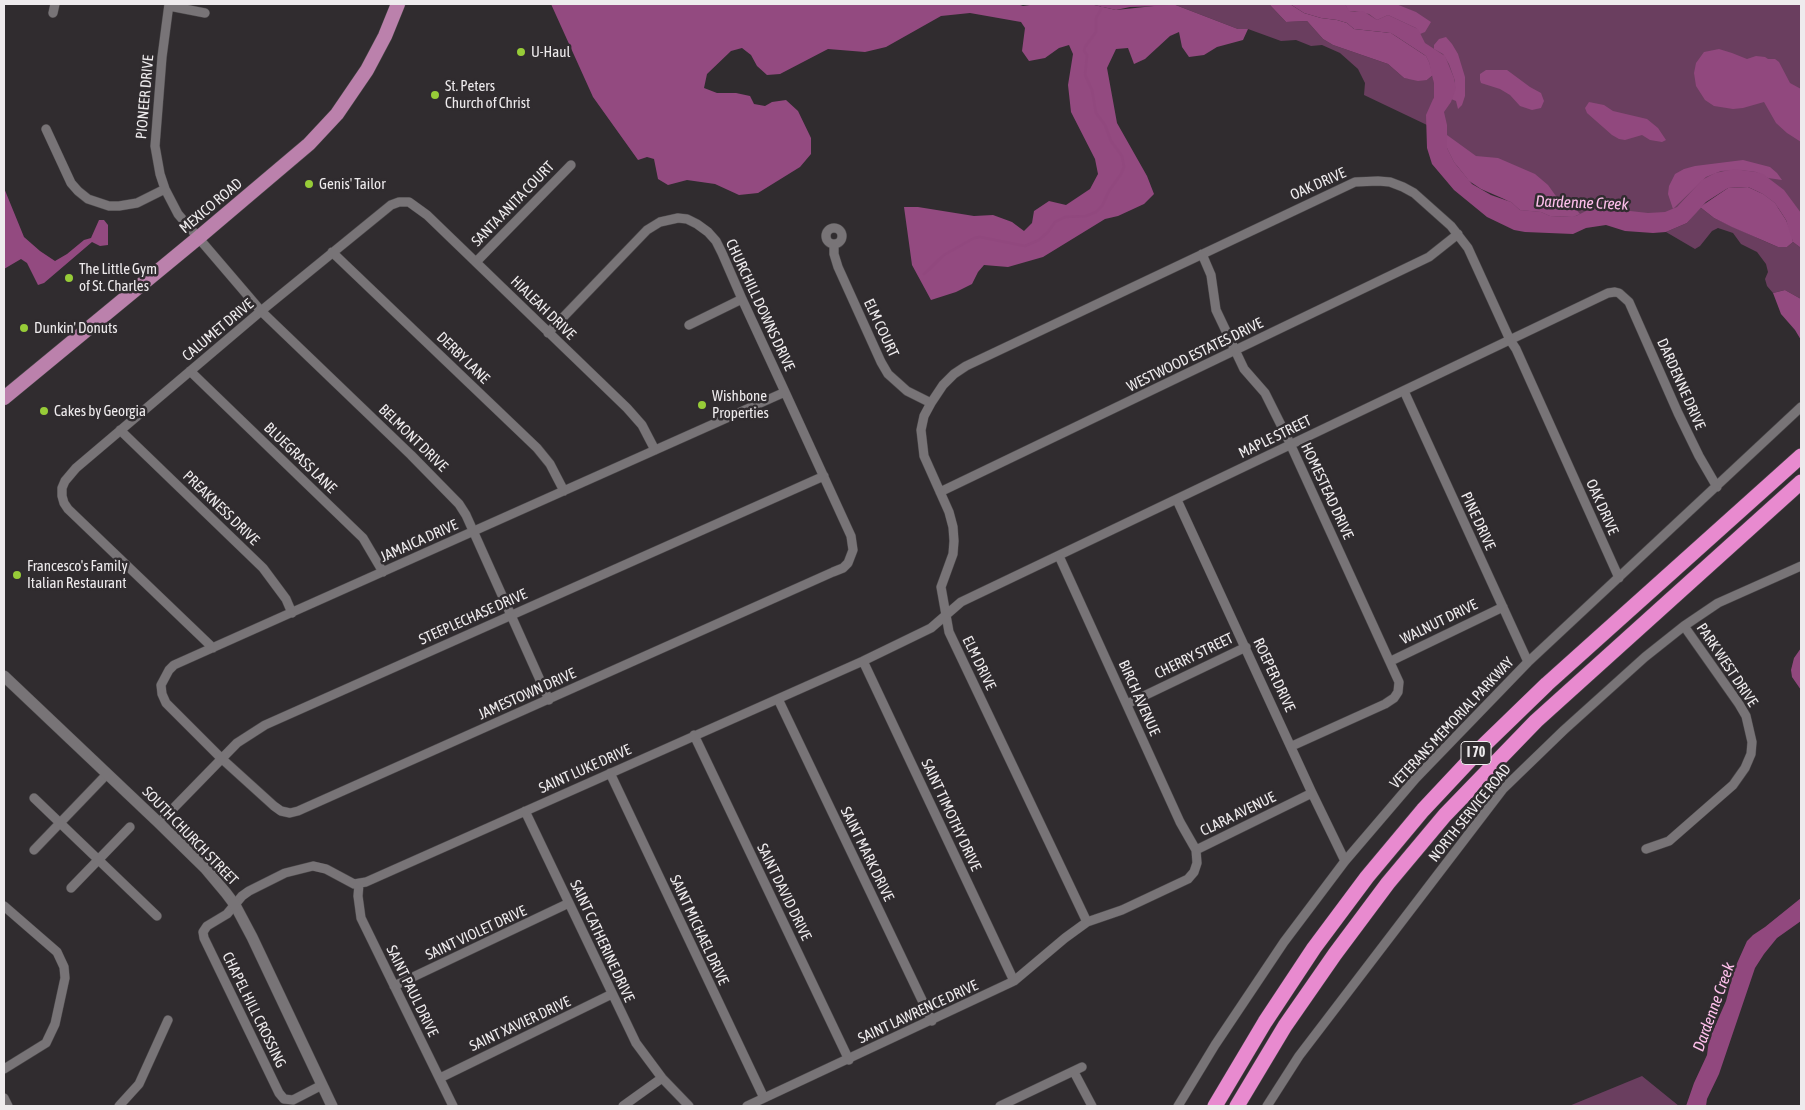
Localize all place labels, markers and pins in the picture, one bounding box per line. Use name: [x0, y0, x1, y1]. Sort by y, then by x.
place label: U-Haul: [531, 43, 571, 61]
marker: U-Haul: [515, 46, 527, 58]
place label: St. Peters Church of Christ: [445, 77, 530, 112]
marker: St. Peters Church of Christ: [429, 89, 441, 101]
place label: Genis' Tailor: [319, 175, 386, 193]
marker: Genis' Tailor: [303, 178, 315, 190]
place label: The Little Gym of St. Charles: [79, 260, 157, 295]
marker: The Little Gym of St. Charles: [63, 272, 75, 284]
place label: Dunkin' Donuts: [34, 319, 118, 337]
marker: Dunkin' Donuts: [18, 322, 30, 334]
place label: Wishbone Properties: [712, 387, 769, 422]
marker: Wishbone Properties: [696, 399, 708, 411]
place label: Cakes by Georgia: [54, 402, 146, 420]
marker: Cakes by Georgia: [38, 405, 50, 417]
place label: Francesco's Family Italian Restaurant: [27, 557, 128, 592]
marker: Francesco's Family Italian Restaurant: [11, 569, 23, 581]

